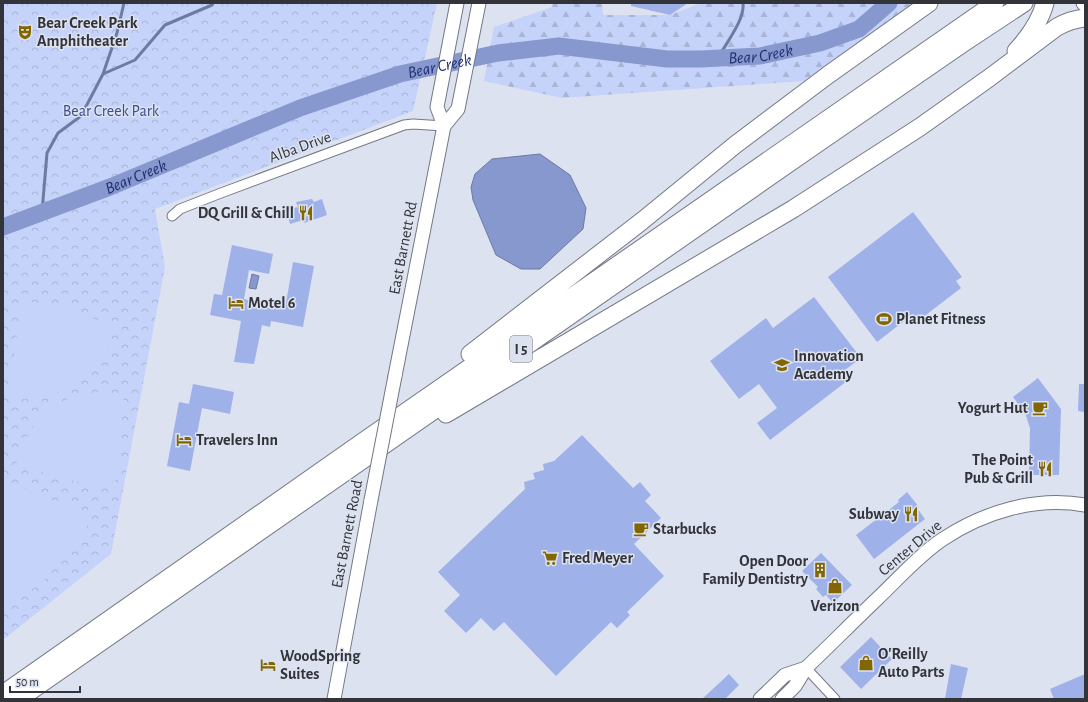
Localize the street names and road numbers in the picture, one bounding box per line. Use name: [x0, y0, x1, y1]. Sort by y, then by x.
street label: Alba Drive: [267, 128, 333, 166]
street label: East Barnett Rd: [386, 200, 420, 296]
road number: I 5: [510, 336, 532, 362]
street label: East Barnett Road: [329, 479, 365, 589]
street label: Center Drive: [875, 517, 945, 579]

